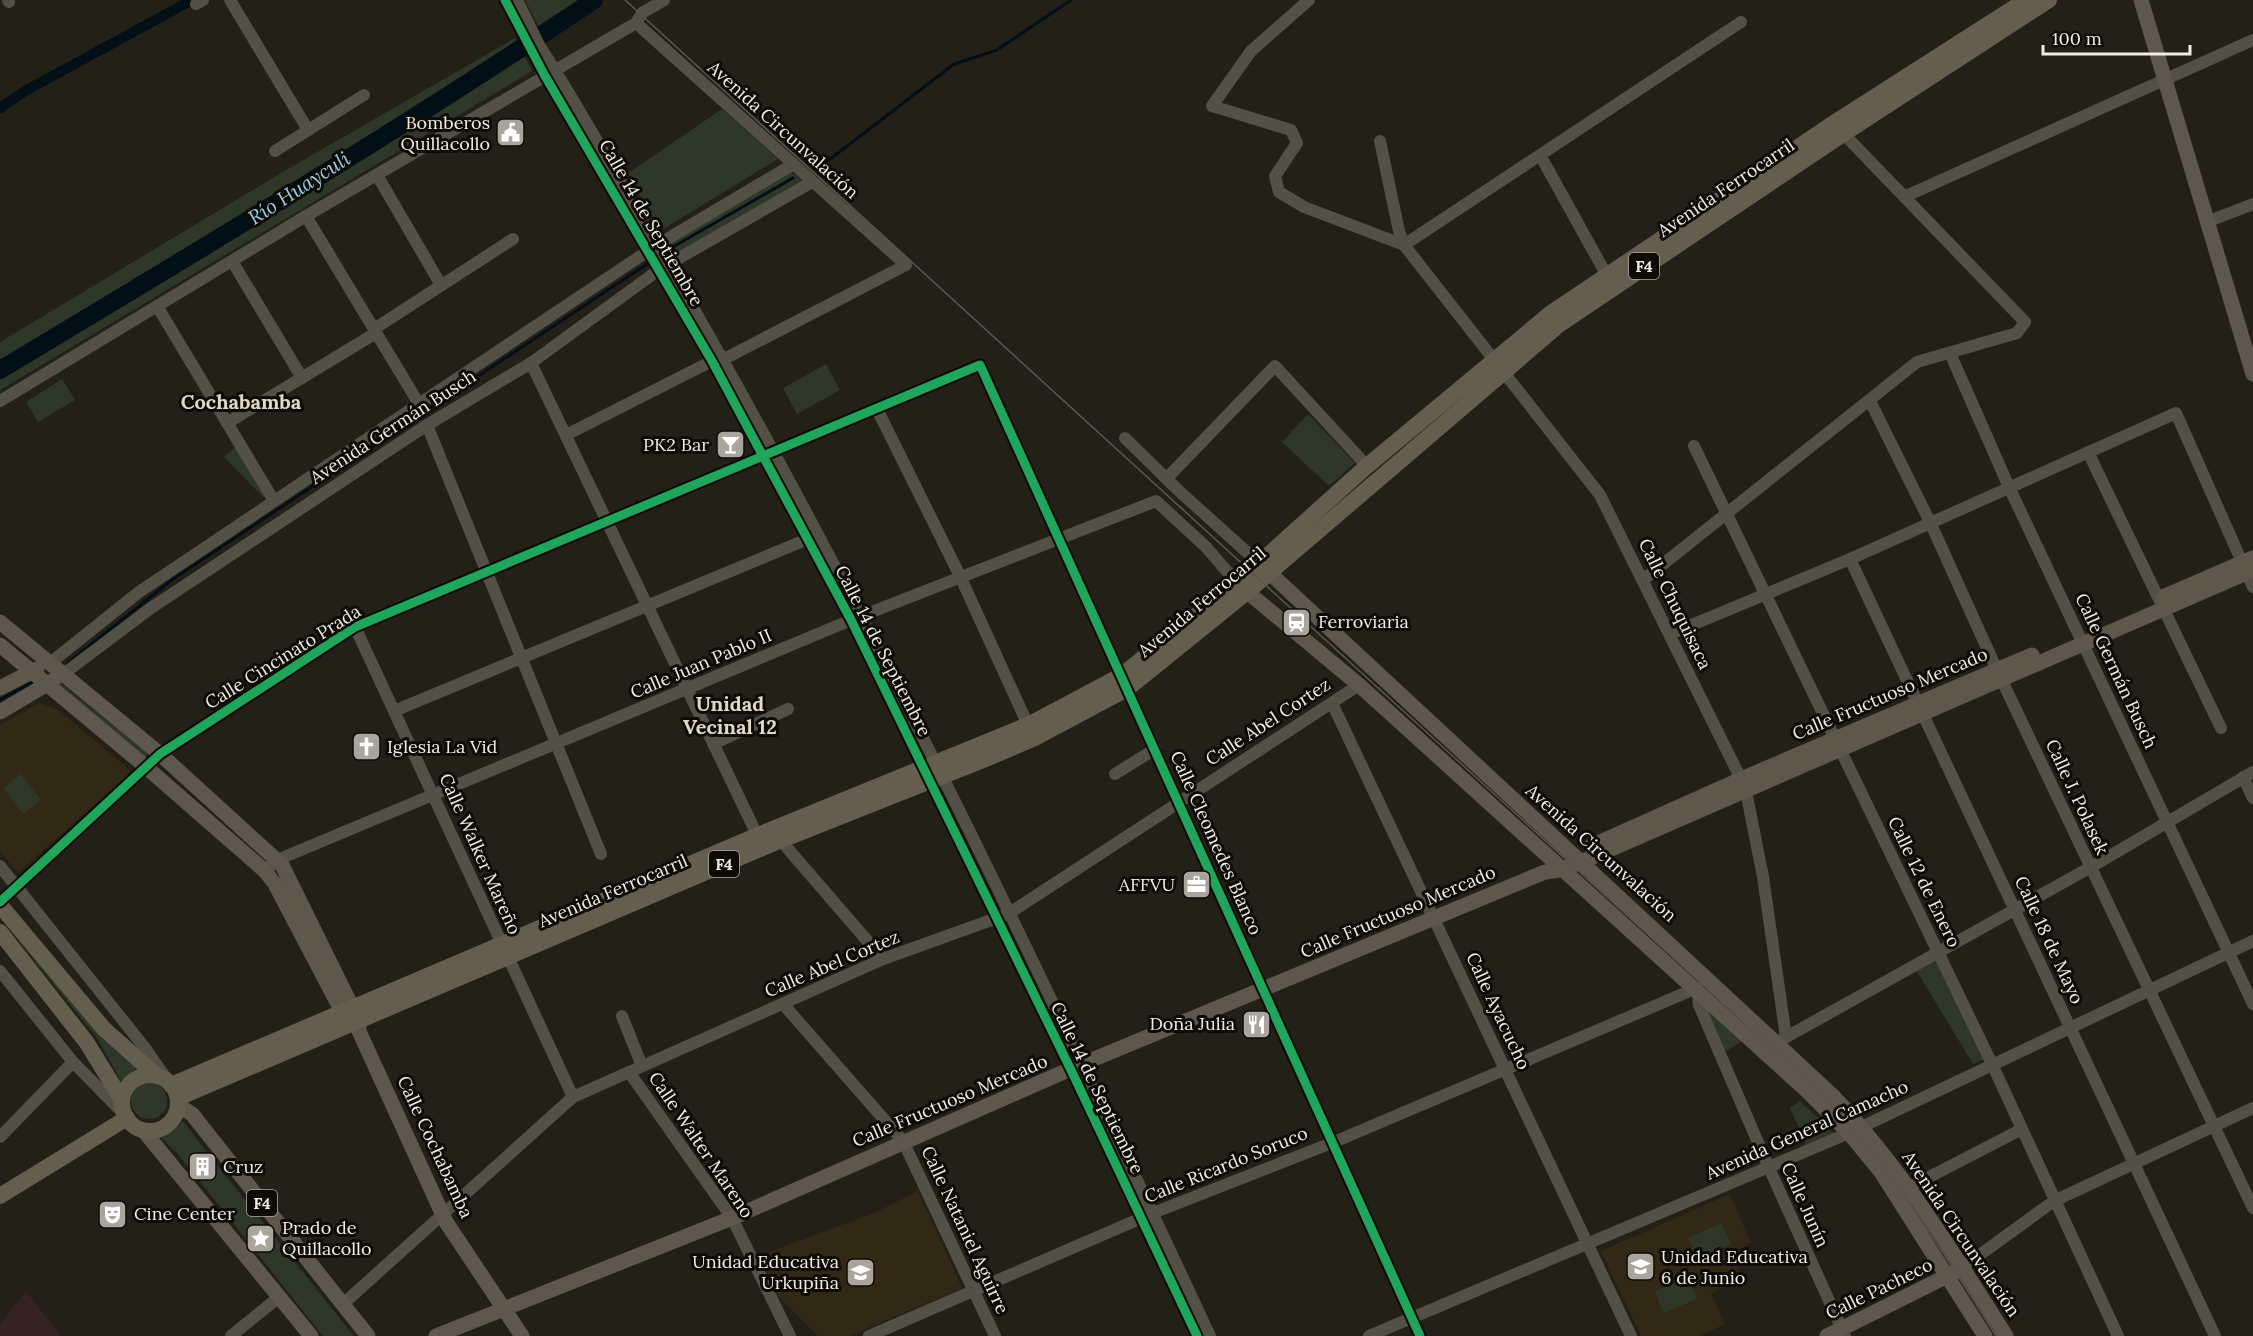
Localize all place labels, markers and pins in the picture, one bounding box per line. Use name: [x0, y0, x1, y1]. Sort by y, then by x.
place label: Bomberos Quillacollo: [400, 111, 490, 155]
public building icon: Bomberos Quillacollo: [495, 117, 527, 149]
bar icon: PK2 Bar: [714, 429, 746, 461]
place label: PK2 Bar: [643, 433, 709, 456]
station icon: Ferroviaria: [1281, 606, 1313, 638]
place label: Ferroviaria: [1318, 610, 1409, 633]
church icon: Iglesia La Vid: [350, 731, 382, 763]
place label: Iglesia La Vid: [387, 735, 498, 758]
office icon: AFFVU: [1180, 869, 1212, 901]
place label: AFFVU: [1118, 873, 1175, 896]
restaurant icon: Doña Julia: [1240, 1008, 1272, 1040]
place label: Doña Julia: [1149, 1012, 1235, 1035]
building icon: Cruz: [186, 1151, 218, 1183]
place label: Cruz: [223, 1155, 263, 1178]
theatre icon: Cine Center: [97, 1198, 129, 1230]
place label: Cine Center: [134, 1202, 235, 1225]
place label: Prado de Quillacollo: [282, 1216, 372, 1260]
place icon: Prado de Quillacollo: [245, 1222, 277, 1254]
place label: Unidad Educativa 6 de Junio: [1661, 1245, 1808, 1289]
place label: Unidad Educativa Urkupiña: [692, 1250, 839, 1294]
school or university icon: Unidad Educativa 6 de Junio: [1624, 1251, 1656, 1283]
school or university icon: Unidad Educativa Urkupiña: [844, 1256, 876, 1288]

